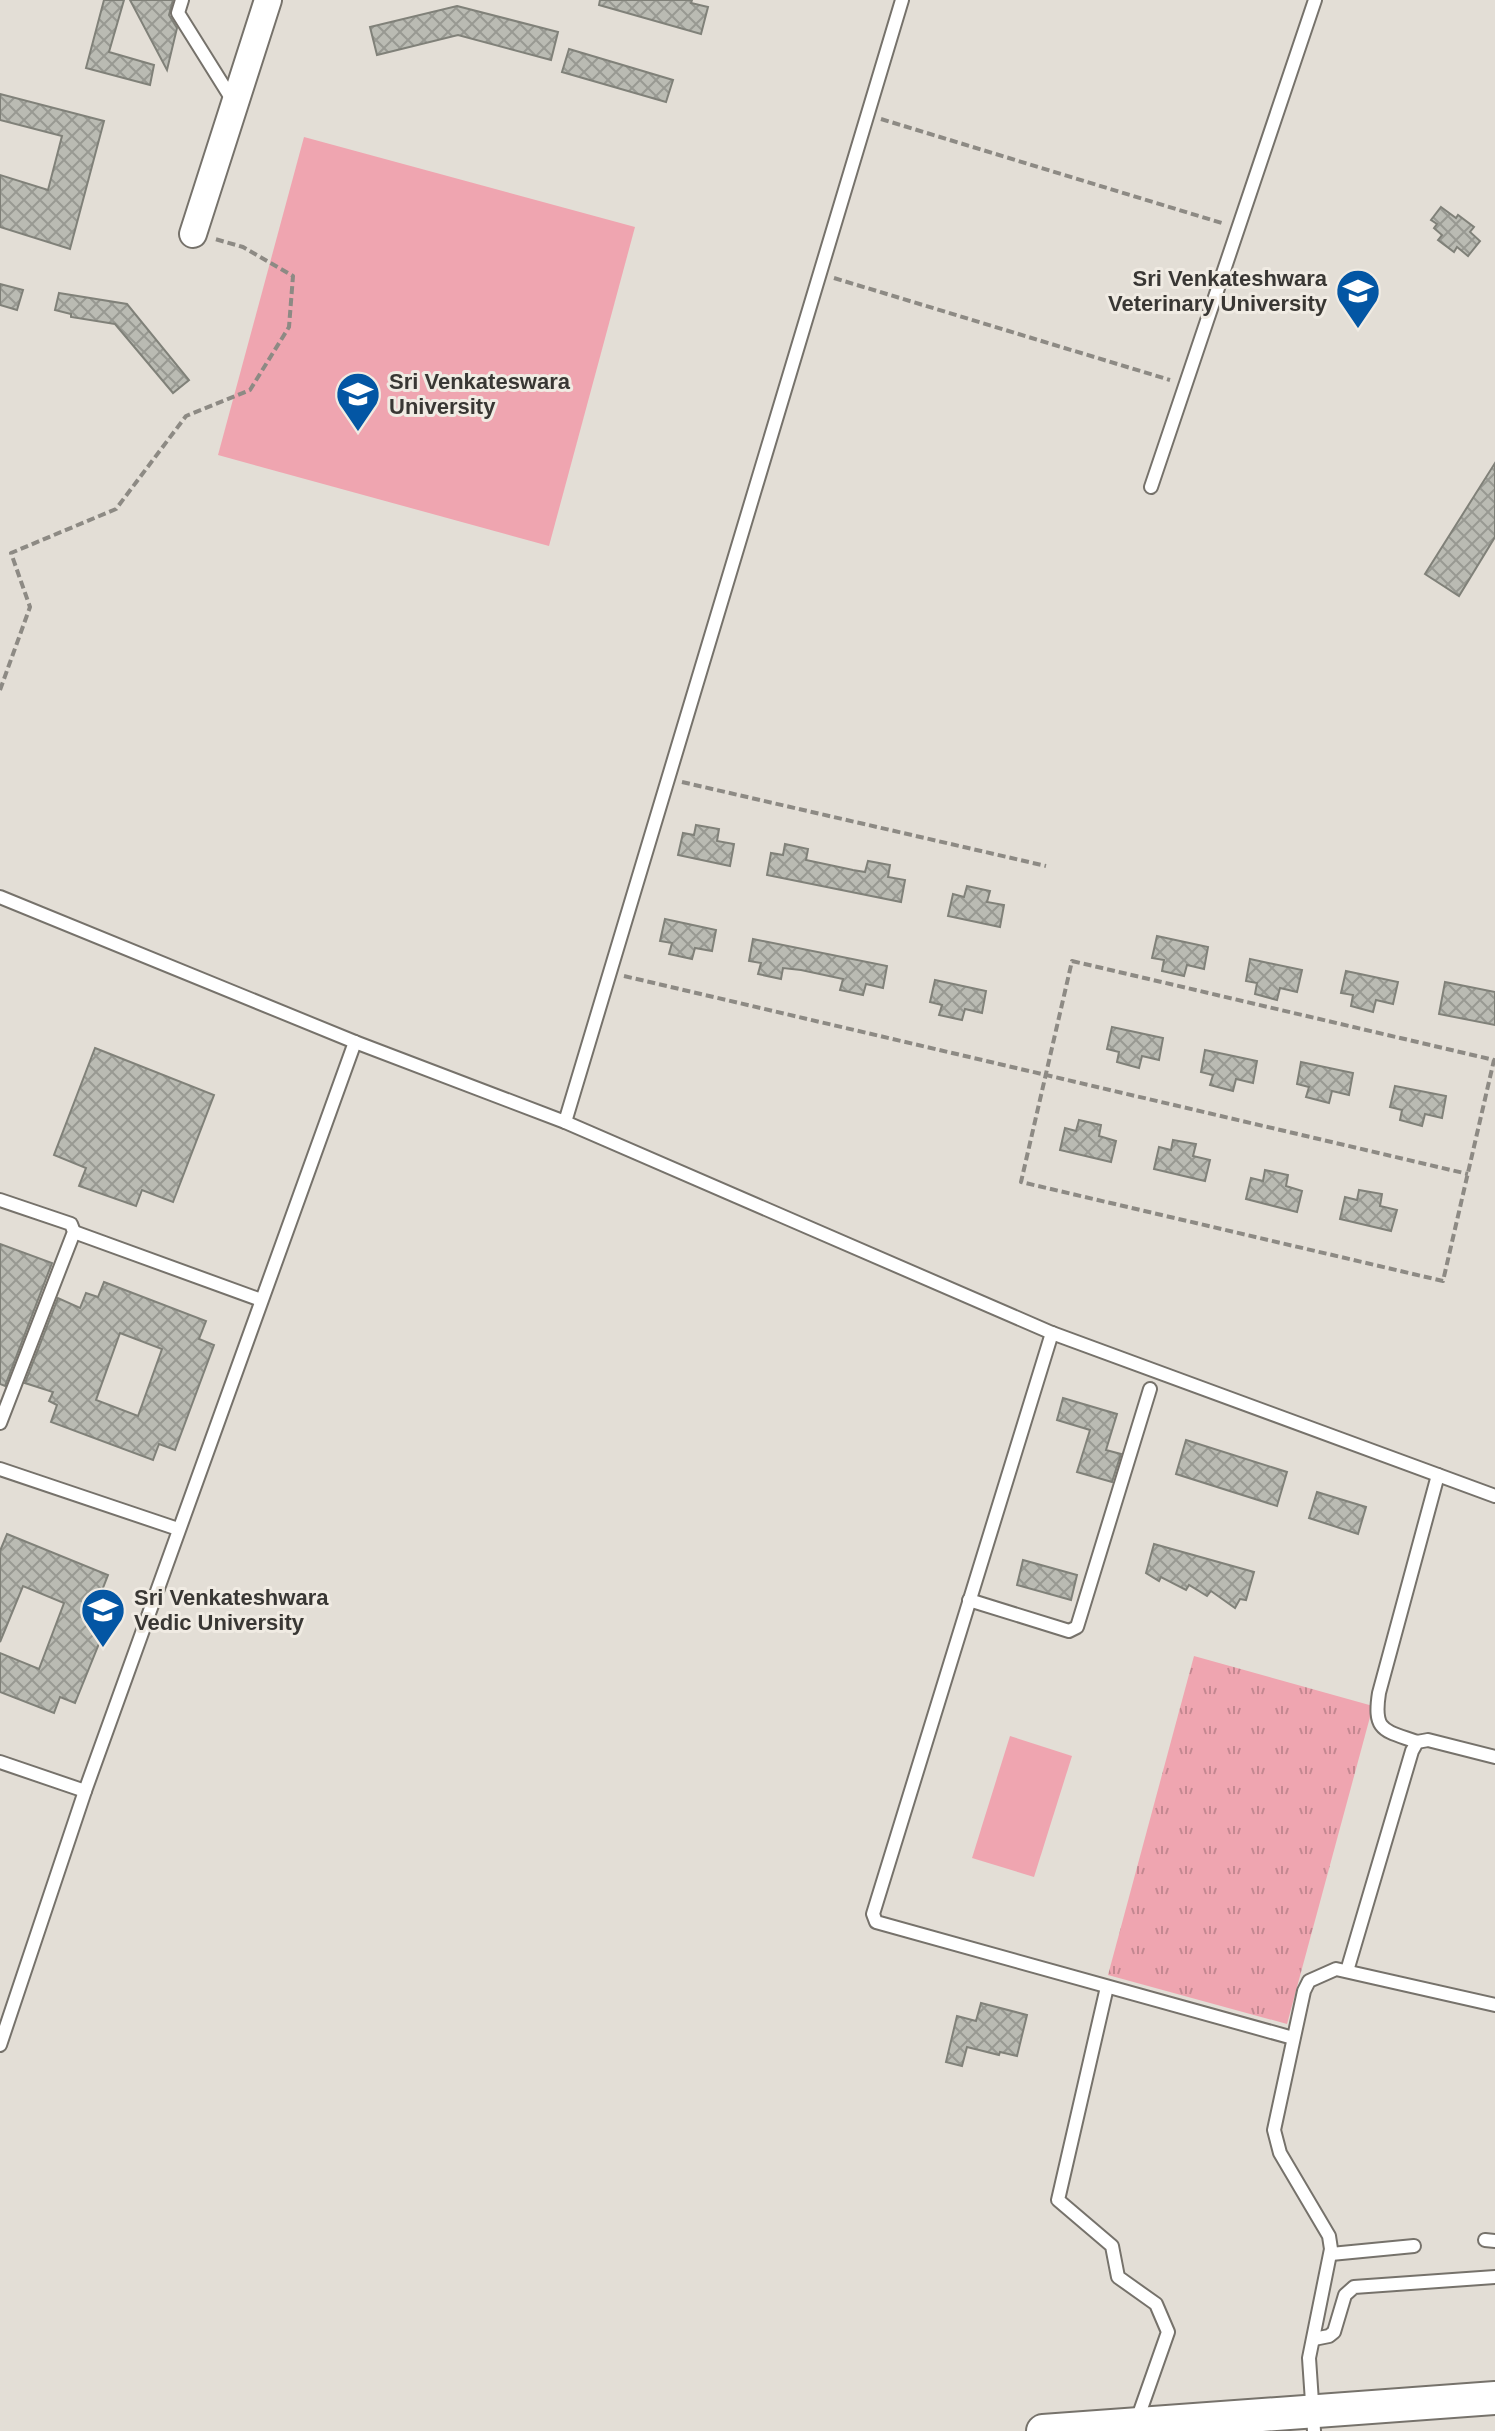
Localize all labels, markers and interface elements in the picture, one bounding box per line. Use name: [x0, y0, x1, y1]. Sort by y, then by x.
place label: Sri Venkateshwara Veterinary University: [1108, 266, 1328, 316]
school or university icon: Sri Venkateshwara Veterinary University: [1334, 267, 1382, 330]
place label: Sri Venkateswara University: [389, 369, 571, 419]
school or university icon: Sri Venkateswara University: [334, 370, 382, 433]
place label: Sri Venkateshwara Vedic University: [134, 1585, 329, 1635]
school or university icon: Sri Venkateshwara Vedic University: [79, 1586, 127, 1649]

